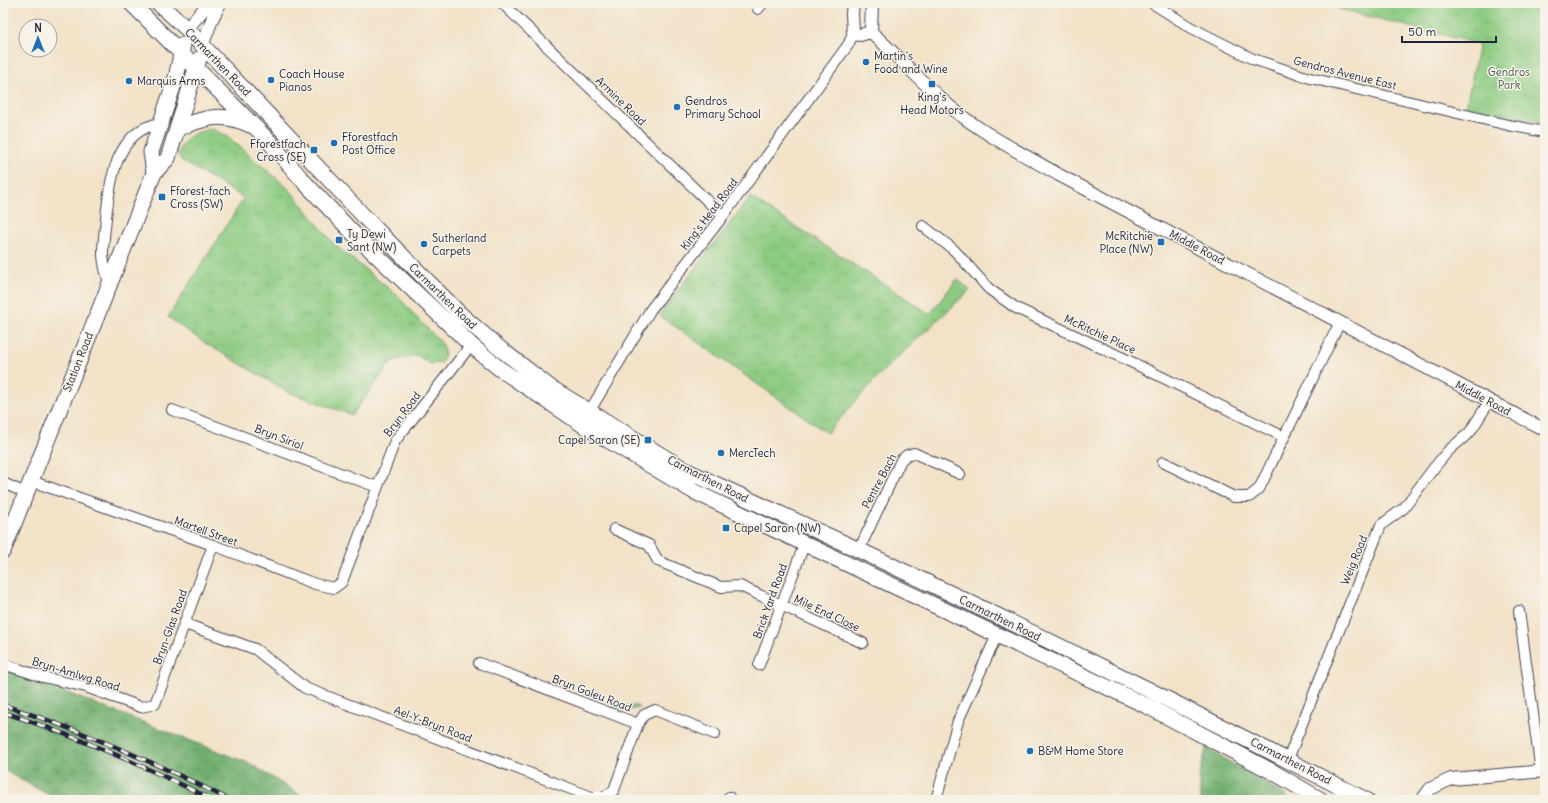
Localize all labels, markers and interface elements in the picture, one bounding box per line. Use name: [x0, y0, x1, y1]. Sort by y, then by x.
north arrow: [18, 18, 58, 58]
scale bar: [1402, 18, 1496, 44]
text: N: [34, 21, 42, 35]
text: 50 m: [1408, 24, 1437, 39]
street label: Carmarthen Road: [182, 25, 254, 99]
place label: Martin's Food and Wine: [874, 49, 948, 76]
street label: Gendros Avenue East: [1292, 53, 1398, 93]
marker: Martin's Food and Wine: [861, 57, 871, 67]
park label: Gendros Park: [1488, 65, 1530, 92]
place label: Coach House Pianos: [279, 67, 345, 94]
place label: Marquis Arms: [137, 74, 205, 88]
street label: Armine Road: [593, 74, 649, 129]
marker: Coach House Pianos: [266, 75, 276, 85]
marker: Marquis Arms: [124, 76, 134, 86]
marker: King's Head Motors: [927, 79, 937, 89]
place label: King's Head Motors: [900, 90, 964, 117]
place label: Gendros Primary School: [685, 94, 761, 121]
marker: Gendros Primary School: [672, 102, 682, 112]
place label: Fforestfach Post Office: [342, 130, 398, 157]
place label: Fforestfach Cross (SE): [250, 137, 306, 164]
marker: Fforestfach Post Office: [329, 138, 339, 148]
marker: Fforestfach Cross (SE): [309, 145, 319, 155]
street label: King's Head Road: [677, 175, 741, 253]
place label: Fforest-fach Cross (SW): [170, 184, 230, 211]
marker: Fforest-fach Cross (SW): [157, 192, 167, 202]
street label: Middle Road: [1167, 226, 1228, 268]
place label: Ty Dewi Sant (NW): [347, 227, 396, 254]
place label: McRitchie Place (NW): [1099, 229, 1153, 256]
place label: Sutherland Carpets: [432, 231, 487, 258]
marker: Ty Dewi Sant (NW): [334, 235, 344, 245]
marker: McRitchie Place (NW): [1156, 237, 1166, 247]
marker: Sutherland Carpets: [419, 239, 429, 249]
street label: Carmarthen Road: [406, 260, 480, 332]
street label: McRitchie Place: [1062, 311, 1138, 357]
street label: Station Road: [60, 330, 96, 394]
street label: Middle Road: [1453, 377, 1514, 419]
street label: Bryn Road: [381, 388, 424, 439]
street label: Bryn Siriol: [253, 421, 305, 453]
place label: Capel Saron (SE): [558, 433, 640, 447]
marker: Capel Saron (SE): [643, 435, 653, 445]
place label: MercTech: [729, 446, 776, 460]
marker: MercTech: [716, 448, 726, 458]
street label: Pentre Bach: [859, 451, 899, 511]
street label: Carmarthen Road: [665, 453, 751, 506]
street label: Martell Street: [173, 513, 240, 549]
place label: Capel Saron (NW): [734, 521, 821, 535]
marker: Capel Saron (NW): [721, 523, 731, 533]
street label: Weig Road: [1338, 533, 1371, 587]
street label: Brick Yard Road: [750, 561, 790, 640]
street label: Bryn-Glas Road: [150, 587, 190, 667]
street label: Mile End Close: [792, 592, 862, 634]
street label: Carmarthen Road: [957, 592, 1044, 644]
street label: Bryn-Amlwg Road: [30, 654, 122, 694]
street label: Bryn Goleu Road: [550, 671, 634, 715]
street label: Ael-Y-Bryn Road: [392, 703, 475, 746]
street label: Carmarthen Road: [1248, 735, 1334, 788]
place label: B&M Home Store: [1038, 744, 1123, 758]
marker: B&M Home Store: [1025, 746, 1035, 756]

